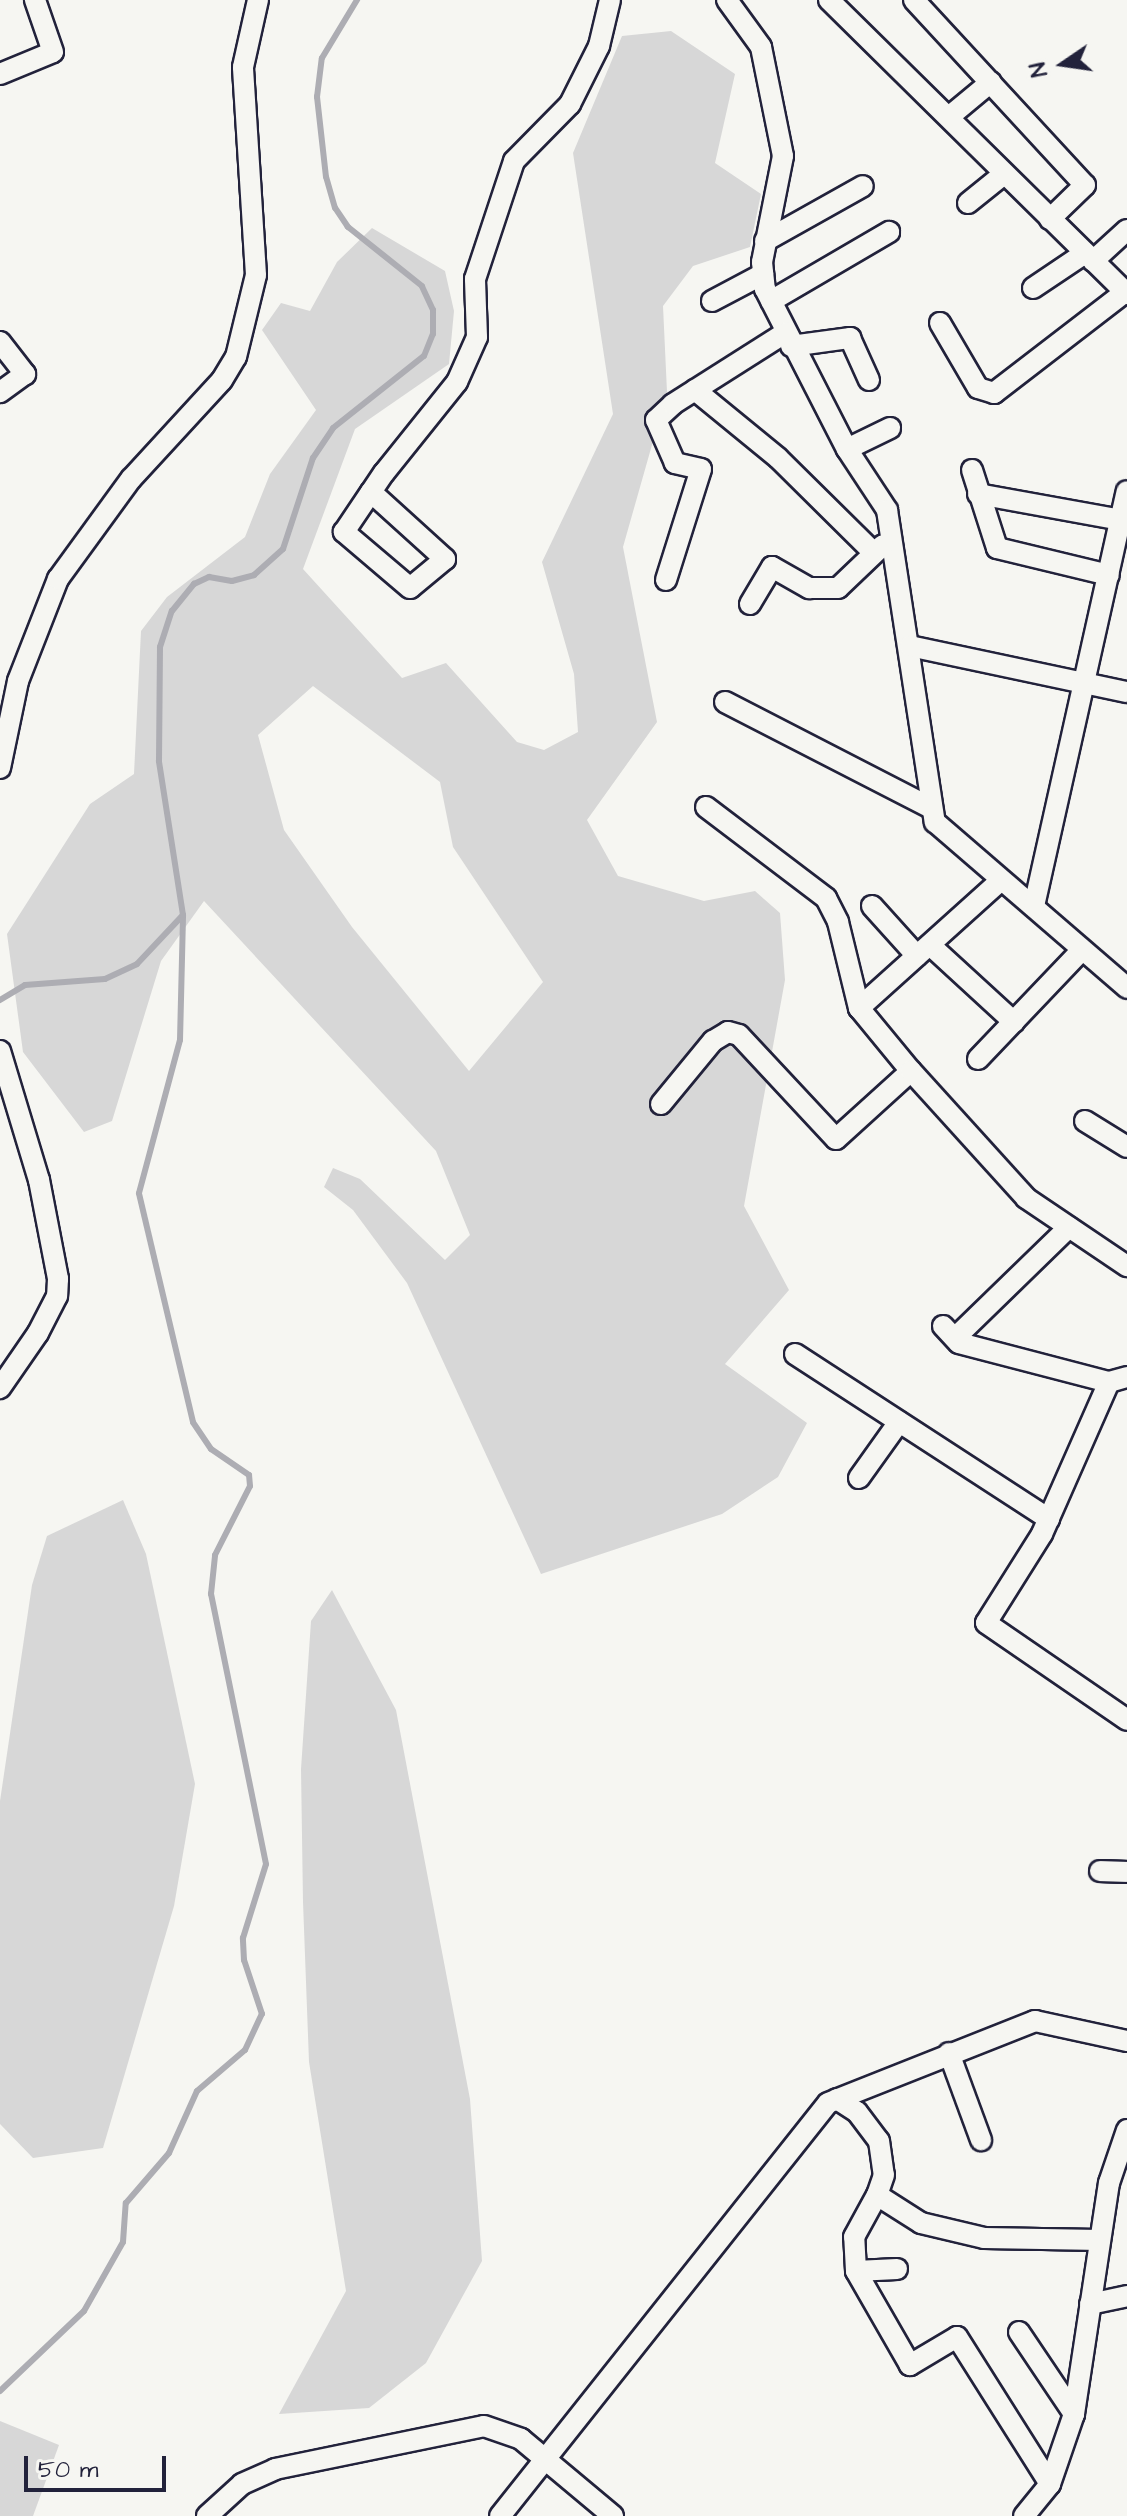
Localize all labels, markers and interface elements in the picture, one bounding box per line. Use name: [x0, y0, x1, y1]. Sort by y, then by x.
north arrow: [1023, 24, 1103, 104]
text: N: [1022, 59, 1056, 80]
scale bar: [28, 2440, 170, 2490]
text: 50 m: [38, 2453, 98, 2487]

